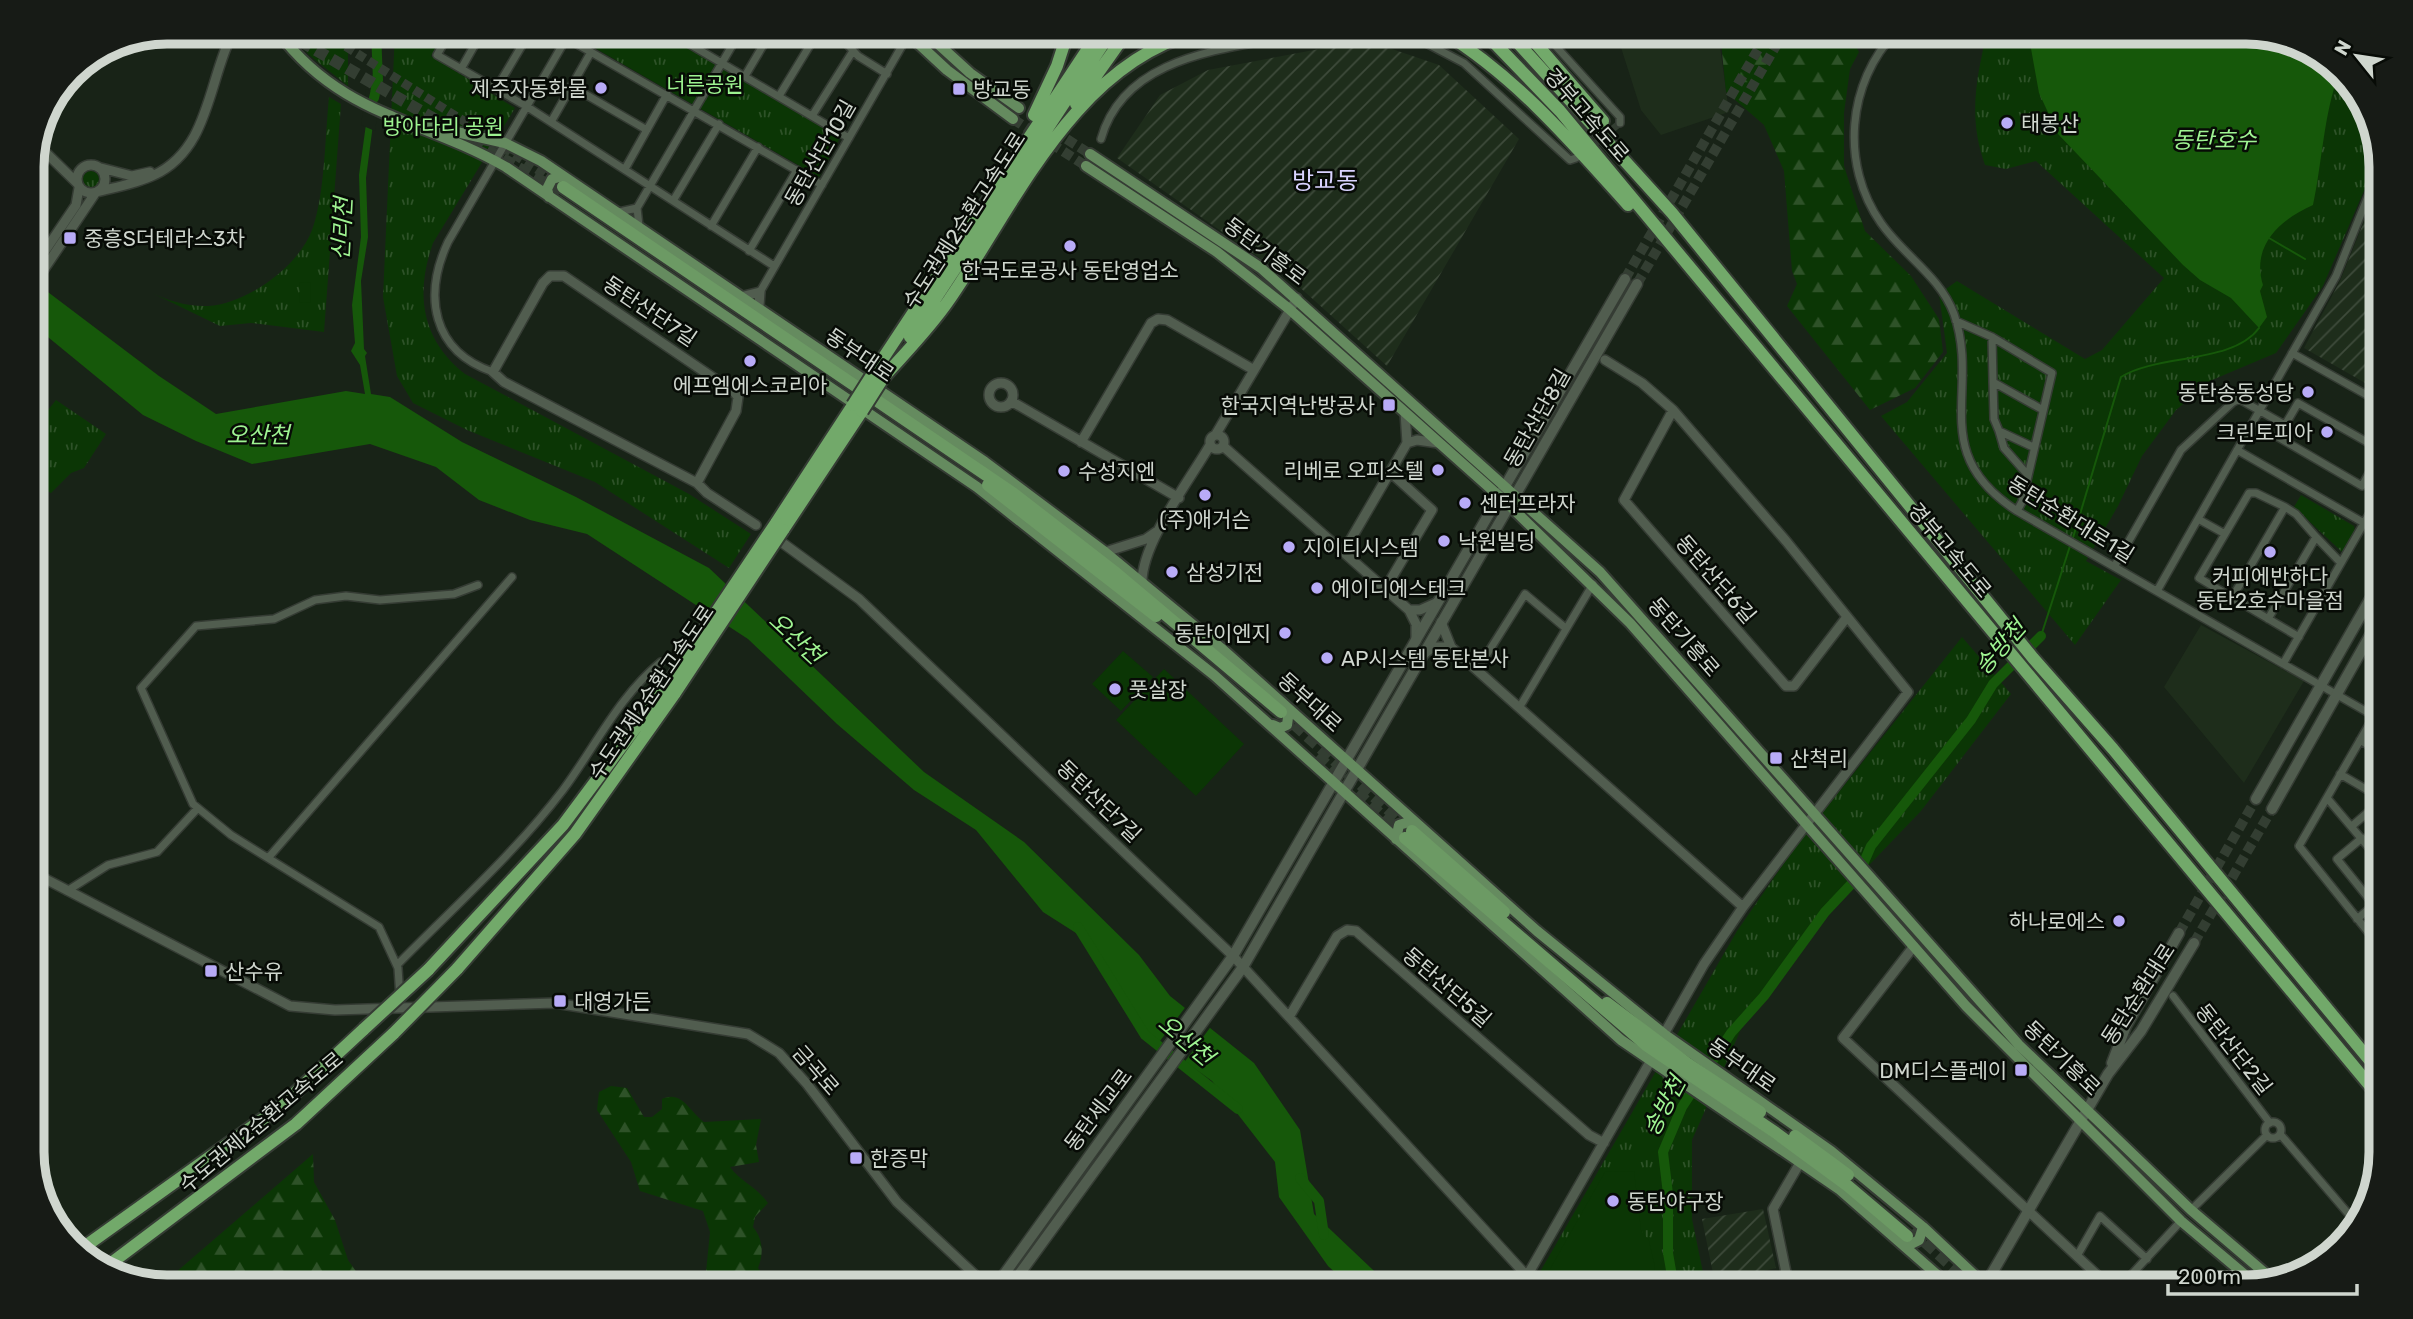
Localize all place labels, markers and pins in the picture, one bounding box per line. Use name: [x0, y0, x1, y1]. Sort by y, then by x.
place label: 제주자동화물: [471, 76, 587, 101]
place label: 방교동: [973, 77, 1031, 102]
marker: 제주자동화물: [593, 80, 609, 96]
marker: 방교동: [951, 81, 967, 97]
place label: 태봉산: [2021, 111, 2079, 136]
marker: 태봉산: [1999, 115, 2015, 131]
place label: 중흥S더테라스3차: [84, 226, 245, 251]
marker: 중흥S더테라스3차: [62, 230, 78, 246]
marker: 한국도로공사 동탄영업소: [1062, 238, 1078, 254]
place label: 한국도로공사 동탄영업소: [961, 258, 1179, 283]
marker: 에프엠에스코리아: [742, 353, 758, 369]
place label: 에프엠에스코리아: [673, 373, 827, 398]
place label: 동탄송동성당: [2178, 380, 2294, 405]
marker: 동탄송동성당: [2300, 384, 2316, 400]
place label: 한국지역난방공사: [1220, 393, 1375, 418]
marker: 한국지역난방공사: [1381, 397, 1397, 413]
place label: 크린토피아: [2216, 420, 2313, 445]
marker: 크린토피아: [2319, 424, 2335, 440]
place label: 리베로 오피스텔: [1284, 458, 1424, 483]
place label: 수성지엔: [1078, 459, 1155, 484]
marker: 리베로 오피스텔: [1430, 462, 1446, 478]
marker: 수성지엔: [1056, 463, 1072, 479]
marker: (주)애거슨: [1197, 487, 1213, 503]
place label: 센터프라자: [1479, 491, 1576, 516]
marker: 센터프라자: [1457, 495, 1473, 511]
place label: (주)애거슨: [1159, 507, 1251, 532]
place label: 낙원빌딩: [1458, 529, 1535, 554]
marker: 낙원빌딩: [1436, 533, 1452, 549]
place label: 지이티시스템: [1303, 535, 1419, 560]
marker: 지이티시스템: [1281, 539, 1297, 555]
marker: 커피에반하다 동탄2호수마을점: [2262, 544, 2278, 560]
place label: 삼성기전: [1186, 560, 1263, 585]
marker: 삼성기전: [1164, 564, 1180, 580]
place label: 커피에반하다 동탄2호수마을점: [2196, 564, 2344, 613]
place label: 에이디에스테크: [1331, 576, 1466, 601]
marker: 에이디에스테크: [1309, 580, 1325, 596]
place label: 동탄이엔지: [1174, 621, 1271, 646]
marker: 동탄이엔지: [1277, 625, 1293, 641]
place label: AP시스템 동탄본사: [1341, 646, 1509, 671]
marker: AP시스템 동탄본사: [1319, 650, 1335, 666]
place label: 풋살장: [1129, 677, 1187, 702]
marker: 풋살장: [1107, 681, 1123, 697]
place label: 산척리: [1790, 746, 1848, 771]
marker: 산척리: [1768, 750, 1784, 766]
place label: 하나로에스: [2008, 909, 2105, 934]
marker: 하나로에스: [2111, 913, 2127, 929]
place label: 산수유: [225, 959, 283, 984]
marker: 산수유: [203, 963, 219, 979]
place label: 대영가든: [574, 989, 651, 1014]
marker: 대영가든: [552, 993, 568, 1009]
place label: DM디스플레이: [1879, 1058, 2007, 1083]
marker: DM디스플레이: [2013, 1062, 2029, 1078]
place label: 한증막: [870, 1146, 928, 1171]
marker: 한증막: [848, 1150, 864, 1166]
place label: 동탄야구장: [1627, 1189, 1724, 1214]
marker: 동탄야구장: [1605, 1193, 1621, 1209]

